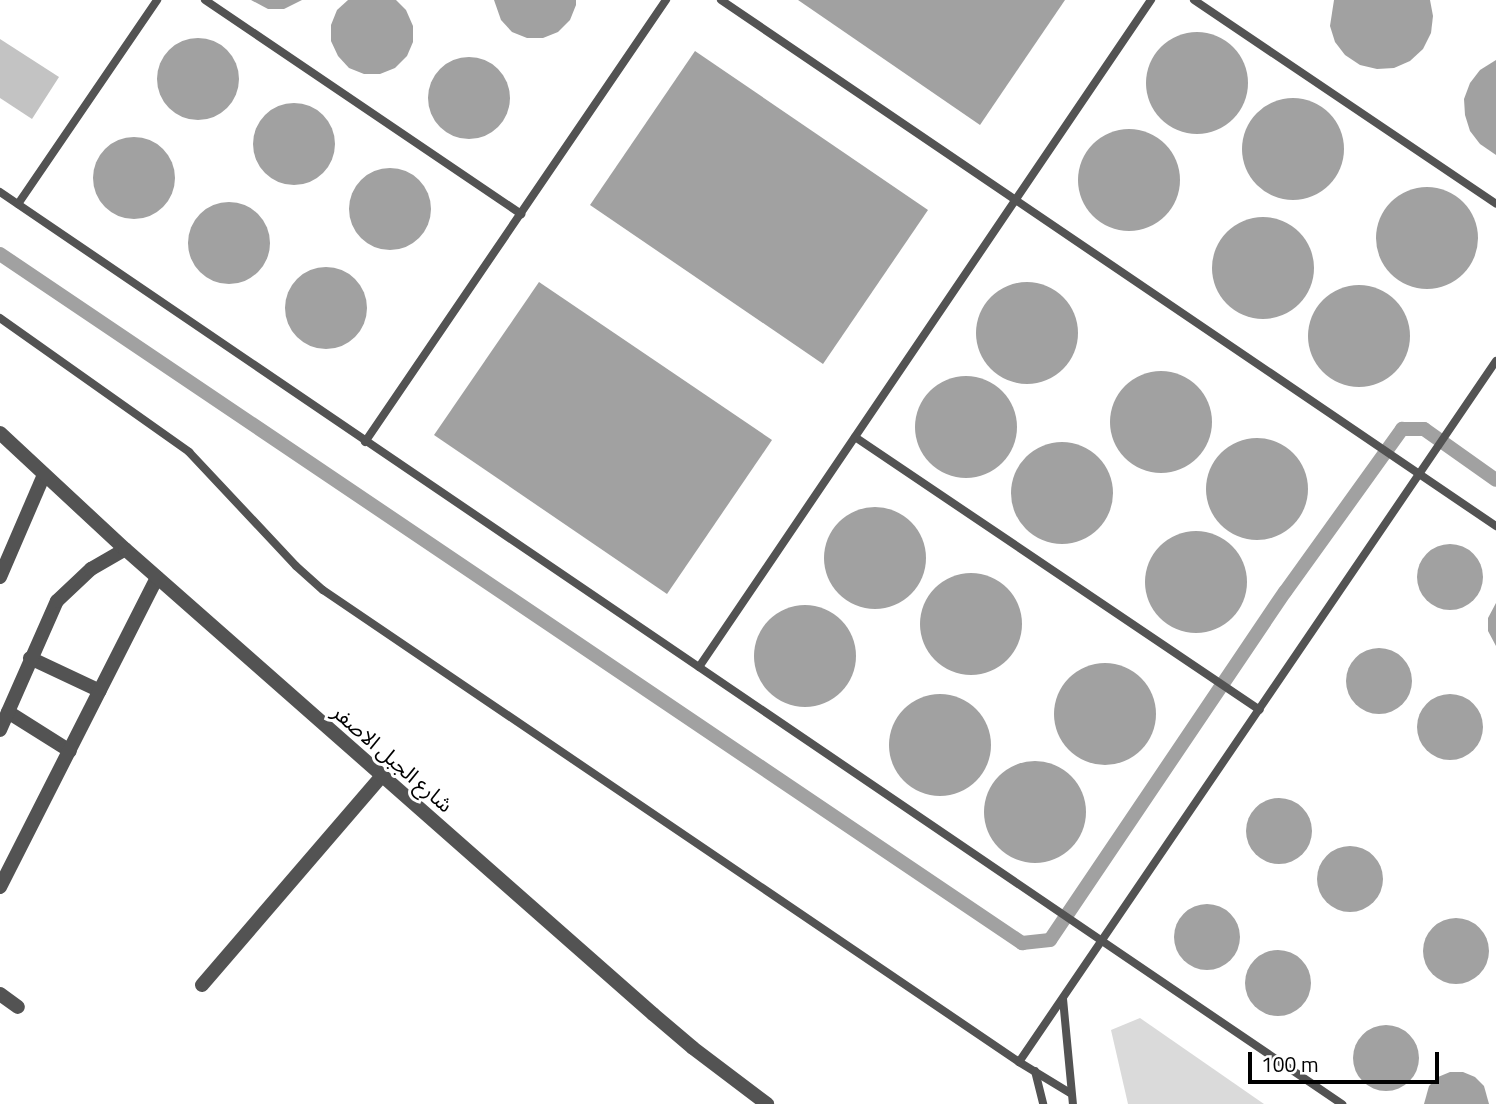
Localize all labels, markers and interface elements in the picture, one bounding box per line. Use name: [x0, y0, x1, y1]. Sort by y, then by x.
street label: شارع الجبل الاصفر: [328, 699, 458, 817]
scale bar: [1251, 1038, 1442, 1082]
text: 100 m: [1261, 1048, 1318, 1080]

